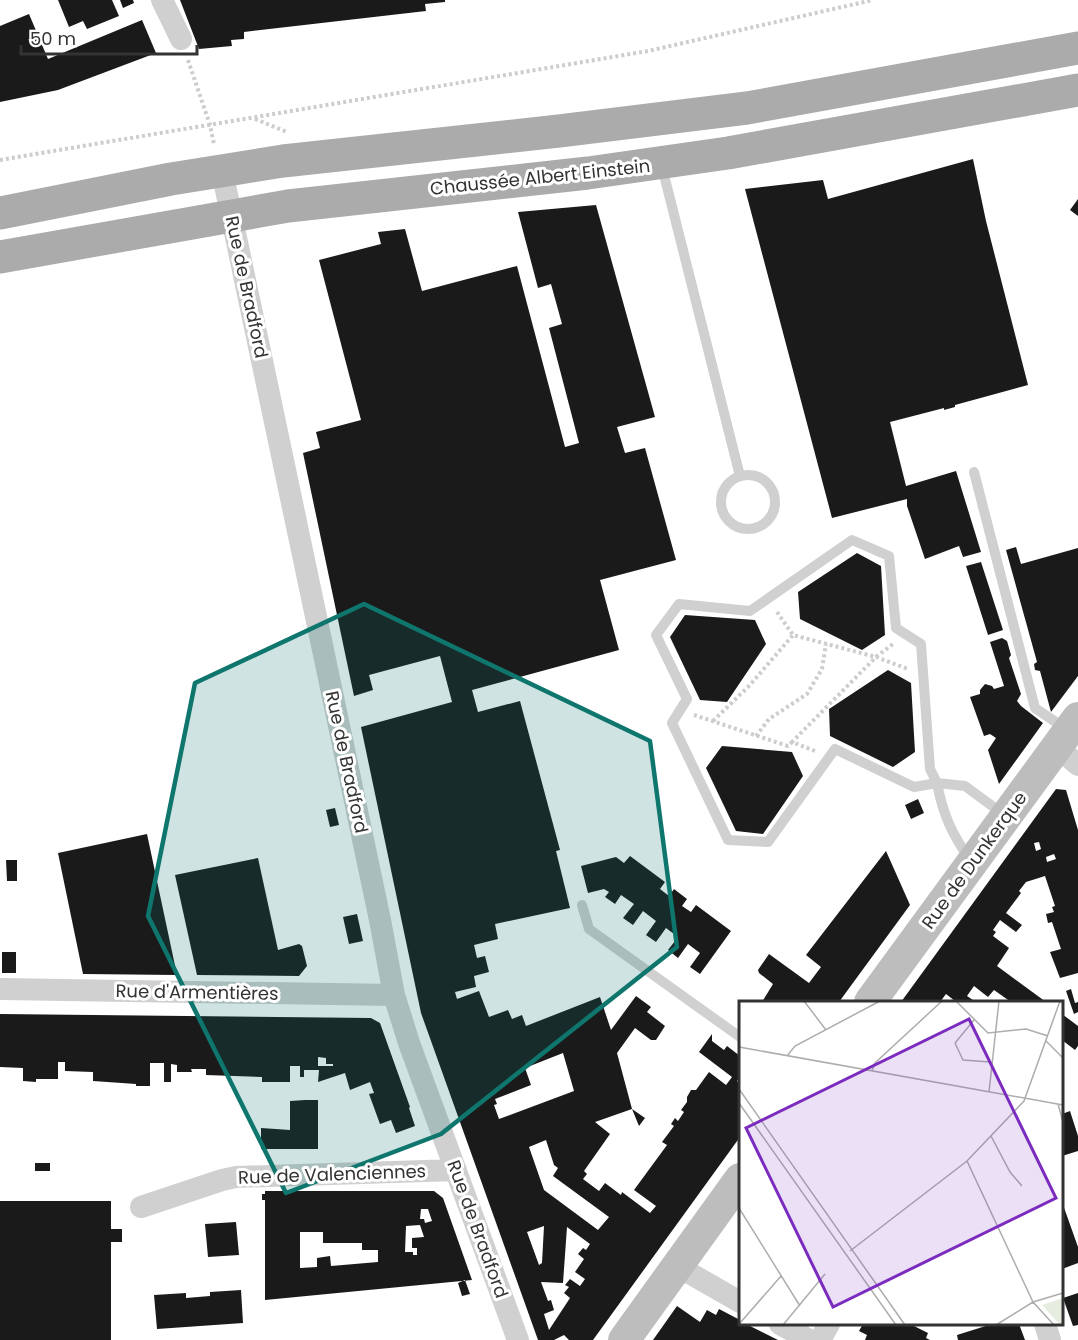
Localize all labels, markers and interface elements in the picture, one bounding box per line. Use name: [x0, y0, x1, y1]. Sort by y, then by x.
scale bar: [21, 18, 196, 56]
text: 50 m: [30, 26, 76, 51]
street label: Chaussée Albert Einstein: [429, 153, 651, 201]
street label: Rue de Bradford: [220, 213, 274, 361]
street label: Rue de Bradford: [320, 688, 374, 836]
street label: Rue de Dunkerque: [916, 786, 1032, 934]
street label: Rue d'Armentières: [115, 978, 279, 1006]
inset map: [739, 1001, 1063, 1325]
street label: Rue de Bradford: [441, 1157, 515, 1301]
street label: Rue de Valenciennes: [238, 1158, 426, 1190]

